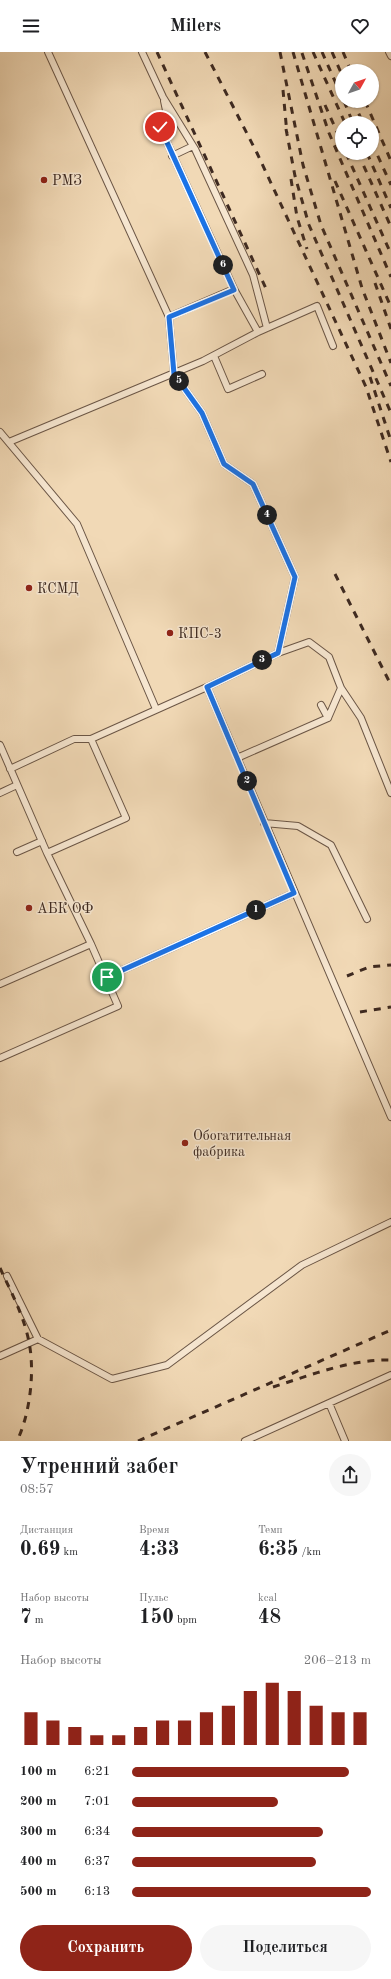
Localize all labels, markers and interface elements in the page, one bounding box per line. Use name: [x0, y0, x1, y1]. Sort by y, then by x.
icon: menu: [20, 15, 42, 37]
icon: heart: [349, 15, 371, 37]
text: Milers: [170, 17, 221, 35]
north arrow: [335, 64, 379, 108]
map controls: [335, 64, 379, 160]
pin: [143, 110, 177, 144]
icon: check: [149, 116, 171, 138]
button: locate: [335, 116, 379, 160]
place label: РМЗ: [52, 174, 82, 188]
marker: РМЗ: [39, 175, 49, 185]
pin: 6: [213, 255, 233, 275]
text: 6: [220, 259, 226, 270]
pin: 5: [169, 371, 189, 391]
text: 5: [176, 375, 182, 386]
pin: 4: [257, 505, 277, 525]
text: 4: [264, 509, 270, 520]
place label: КСМД: [37, 582, 79, 596]
marker: КСМД: [24, 583, 34, 593]
place label: КПС-3: [178, 627, 222, 641]
marker: КПС-3: [165, 628, 175, 638]
pin: 3: [252, 650, 272, 670]
text: 3: [259, 654, 265, 665]
pin: 2: [237, 771, 257, 791]
text: 2: [244, 775, 250, 786]
pin: 1: [246, 900, 266, 920]
place label: АБК ОФ: [37, 902, 94, 916]
marker: АБК ОФ: [24, 903, 34, 913]
text: 1: [253, 904, 259, 915]
pin: [90, 960, 124, 994]
icon: arrive: [96, 966, 118, 988]
place label: Обогатительная фабрика: [193, 1129, 291, 1160]
marker: Обогатительная фабрика: [180, 1138, 190, 1148]
button: share: [329, 1454, 371, 1496]
text: Утренний забег: [20, 1456, 178, 1478]
text: 08:57: [20, 1483, 54, 1496]
text: Дистанция: [20, 1525, 73, 1536]
text: Время: [139, 1525, 169, 1536]
text: Темп: [258, 1525, 283, 1536]
text: 0.69: [20, 1540, 60, 1560]
text: 4:33: [139, 1540, 179, 1560]
text: 6:35: [258, 1540, 298, 1560]
text: km: [60, 1547, 78, 1558]
text: /km: [298, 1547, 321, 1558]
text: Набор высоты: [20, 1593, 89, 1604]
text: Пульс: [139, 1593, 168, 1604]
text: kcal: [258, 1593, 277, 1604]
text: 7: [20, 1608, 32, 1628]
text: 150: [139, 1608, 174, 1628]
text: 48: [258, 1608, 281, 1628]
text: m: [32, 1615, 43, 1626]
text: bpm: [174, 1615, 197, 1626]
text: Набор высоты: [20, 1654, 102, 1667]
text: 206–213 m: [304, 1654, 371, 1667]
text: 100 m: [20, 1765, 57, 1778]
text: 6:21: [84, 1765, 110, 1778]
text: 200 m: [20, 1795, 57, 1808]
text: 7:01: [84, 1795, 110, 1808]
text: 300 m: [20, 1825, 57, 1838]
text: 6:34: [84, 1825, 110, 1838]
text: 400 m: [20, 1855, 57, 1868]
text: 6:37: [84, 1855, 110, 1868]
text: 500 m: [20, 1885, 57, 1898]
text: 6:13: [84, 1885, 110, 1898]
button: Сохранить: [20, 1925, 192, 1971]
button: Поделиться: [200, 1925, 371, 1971]

